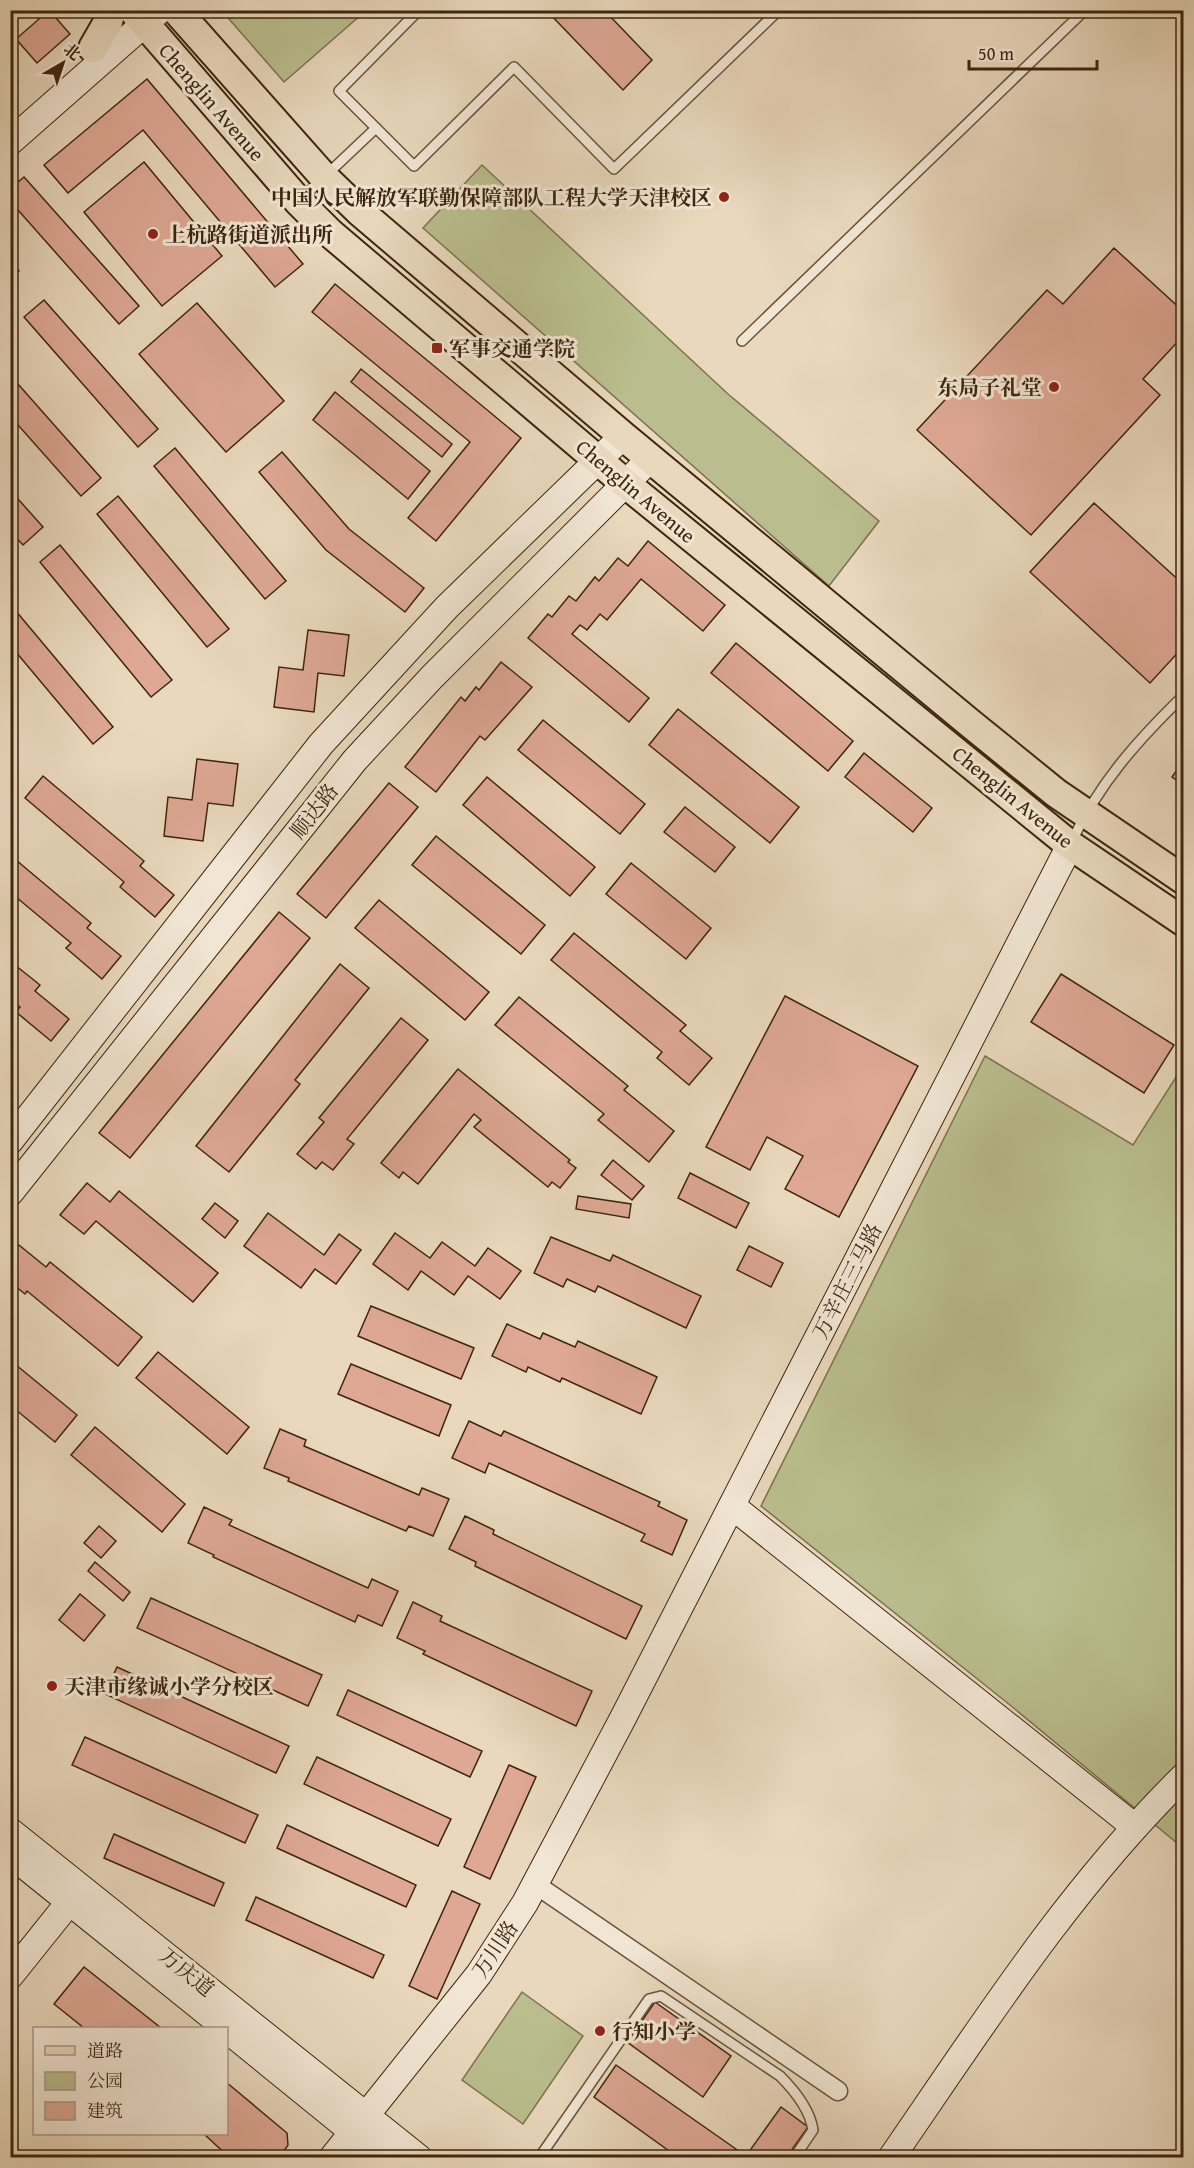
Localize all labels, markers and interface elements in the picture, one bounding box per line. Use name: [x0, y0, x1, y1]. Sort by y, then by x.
north arrow: [33, 33, 93, 93]
scale bar: [969, 33, 1096, 71]
street label: Chenglin Avenue: [152, 36, 272, 168]
text: 北: [59, 37, 86, 66]
text: 50 m: [978, 40, 1014, 67]
place label: 中国人民解放军联勤保障部队工程大学天津校区: [271, 182, 712, 213]
marker: 中国人民解放军联勤保障部队工程大学天津校区: [717, 190, 731, 204]
place label: 上杭路街道派出所: [165, 219, 333, 250]
marker: 上杭路街道派出所: [146, 227, 160, 241]
place label: 军事交通学院: [449, 333, 575, 364]
marker: 军事交通学院: [430, 341, 444, 355]
place label: 东局子礼堂: [937, 372, 1042, 403]
marker: 东局子礼堂: [1047, 380, 1061, 394]
street label: Chenglin Avenue: [569, 432, 703, 551]
street label: Chenglin Avenue: [946, 738, 1080, 856]
street label: 顺达路: [282, 777, 346, 845]
street label: 万辛庄三马路: [805, 1218, 889, 1344]
place label: 天津市缘诚小学分校区: [64, 1671, 274, 1702]
marker: 天津市缘诚小学分校区: [45, 1679, 59, 1693]
street label: 万川路: [465, 1914, 525, 1984]
street label: 万庆道: [153, 1940, 221, 2004]
place label: 行知小学: [612, 2016, 696, 2047]
marker: 行知小学: [593, 2024, 607, 2038]
legend: [33, 2027, 228, 2135]
text: 道路: [87, 2037, 123, 2064]
text: 公园: [87, 2067, 123, 2094]
text: 建筑: [87, 2097, 123, 2124]

